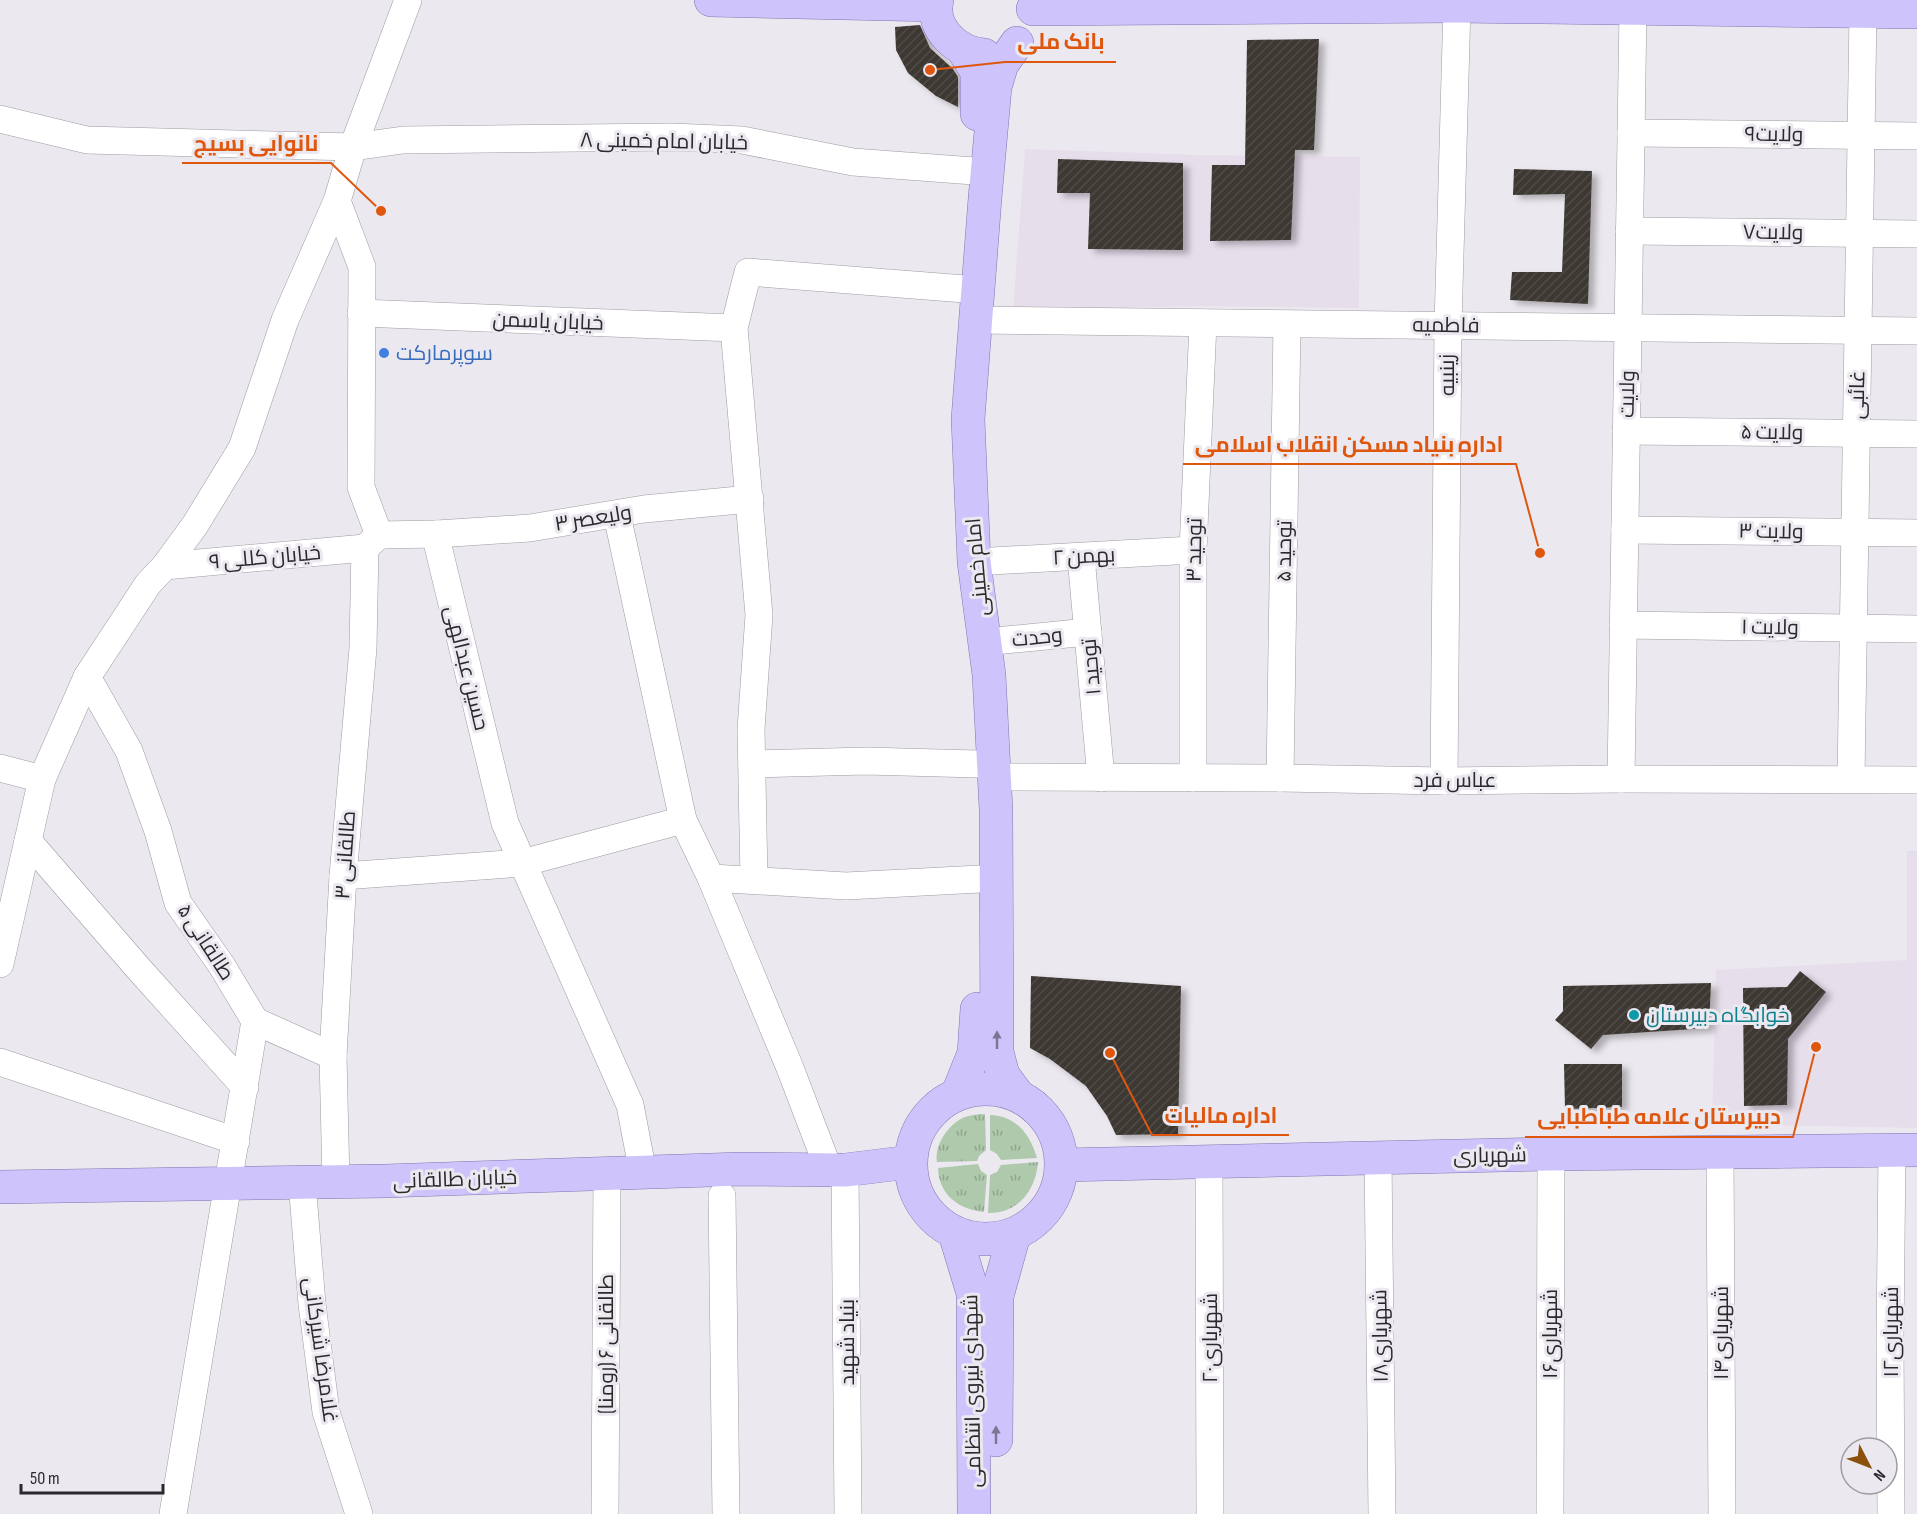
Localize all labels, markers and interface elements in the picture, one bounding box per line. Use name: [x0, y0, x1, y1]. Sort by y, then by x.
callout: بانک ملی: [1005, 22, 1116, 62]
text: بانک ملی: [1017, 29, 1105, 56]
street label: ولایت۹: [1744, 121, 1804, 148]
callout: نانوایی بسیج: [182, 123, 331, 163]
street label: خیابان امام خمینی ۸: [580, 128, 748, 156]
text: نانوایی بسیج: [194, 131, 318, 158]
street label: ولایت۷: [1742, 219, 1804, 246]
street label: خیابان یاسمن: [492, 307, 604, 336]
street label: فاطمیه: [1412, 312, 1480, 339]
place label: سوپرمارکت: [396, 341, 493, 367]
marker: سوپرمارکت: [377, 346, 391, 360]
street label: زینبیه: [1435, 354, 1460, 396]
street label: ولایت: [1615, 370, 1640, 418]
street label: غائبی: [1845, 370, 1870, 420]
street label: ولایت ۵: [1741, 419, 1803, 446]
callout: اداره بنیاد مسکن انقلاب اسلامی: [1183, 424, 1516, 464]
text: اداره بنیاد مسکن انقلاب اسلامی: [1195, 432, 1503, 459]
street label: ولیعصر ۳: [553, 500, 633, 537]
street label: امام خمینی: [961, 517, 995, 617]
street label: توحید ۳: [1181, 517, 1208, 582]
street label: ولایت ۳: [1738, 518, 1804, 545]
street label: توحید ۵: [1271, 520, 1298, 582]
street label: خیابان کللی ۹: [208, 540, 322, 575]
street label: بهمن ۲: [1052, 542, 1116, 571]
street label: حسین عبدالهی: [439, 603, 494, 733]
street label: ولایت ۱: [1741, 614, 1799, 641]
street label: وحدت: [1010, 622, 1064, 653]
street label: توحید ۱: [1077, 637, 1106, 696]
street label: عباس فرد: [1414, 768, 1496, 793]
street label: طالقانی ۳: [330, 810, 361, 900]
street label: طالقانی ۵: [172, 899, 240, 985]
place label: خوابگاه دبیرستان: [1646, 1003, 1790, 1028]
marker: خوابگاه دبیرستان: [1627, 1008, 1641, 1022]
one-way arrow: [992, 1031, 1002, 1050]
callout: اداره مالیات: [1152, 1095, 1289, 1135]
callout: دبیرستان علامه طباطبایی: [1525, 1097, 1793, 1137]
text: اداره مالیات: [1165, 1103, 1277, 1130]
text: دبیرستان علامه طباطبایی: [1537, 1104, 1781, 1131]
street label: شهریاری: [1453, 1142, 1527, 1169]
street label: خیابان طالقانی: [392, 1165, 518, 1194]
street label: طالقانی ۶ (رومنا): [594, 1274, 619, 1414]
street label: غلامرضا شیرکانی: [298, 1276, 343, 1424]
street label: شهریاری۱۴: [1709, 1286, 1734, 1380]
street label: شهریاری۱۲: [1879, 1286, 1904, 1378]
street label: شهریاری۱۸: [1367, 1289, 1394, 1383]
street label: شهریاری۱۶: [1538, 1289, 1563, 1379]
street label: شهریاری۲۰: [1198, 1293, 1223, 1383]
street label: شهدای نیروی انتظامی: [958, 1294, 987, 1488]
street label: بنیاد شهید: [835, 1299, 860, 1385]
one-way arrow: [991, 1425, 1001, 1444]
north arrow: [1839, 1436, 1899, 1496]
scale bar: [21, 1457, 164, 1495]
text: N: [1869, 1466, 1889, 1485]
text: 50 m: [30, 1468, 60, 1489]

